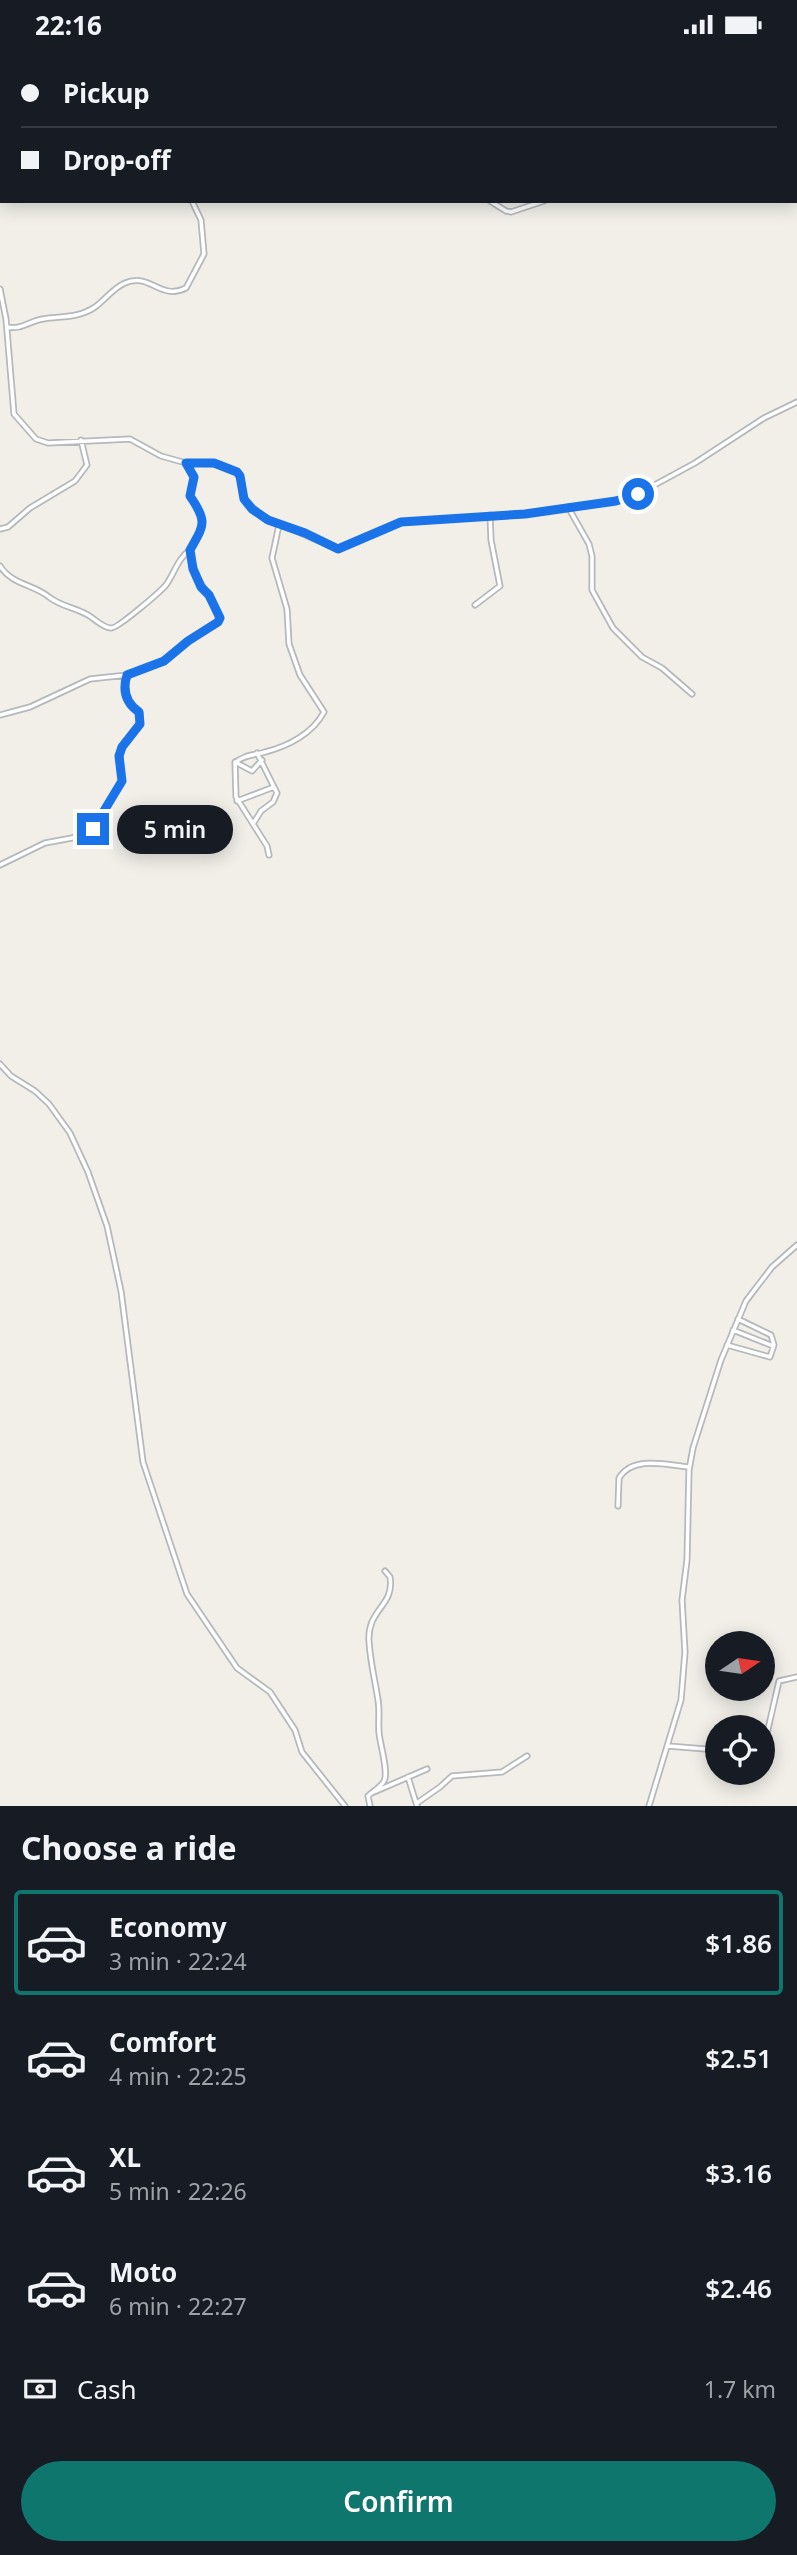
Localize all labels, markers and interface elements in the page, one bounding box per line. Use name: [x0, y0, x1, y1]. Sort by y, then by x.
text: 22:16: [35, 7, 102, 43]
text: Pickup: [63, 75, 150, 111]
text: Drop-off: [63, 142, 170, 178]
route start: [622, 478, 654, 510]
callout: 5 min: [118, 805, 233, 853]
route end: [77, 813, 109, 845]
text: 5 min: [144, 813, 206, 845]
north arrow: [705, 1631, 775, 1701]
map controls: [705, 1631, 775, 1785]
button: locate: [705, 1715, 775, 1785]
text: Choose a ride: [21, 1826, 237, 1869]
text: Economy: [109, 1909, 227, 1945]
icon: car: [25, 1911, 88, 1974]
text: $1.86: [705, 1925, 772, 1961]
text: 3 min · 22:24: [109, 1945, 247, 1977]
text: Comfort: [109, 2024, 217, 2060]
icon: car: [25, 2026, 88, 2089]
text: $2.51: [705, 2040, 772, 2076]
text: 4 min · 22:25: [109, 2060, 247, 2092]
text: XL: [109, 2139, 141, 2175]
icon: car: [25, 2141, 88, 2204]
text: $3.16: [705, 2155, 772, 2191]
text: 5 min · 22:26: [109, 2175, 247, 2207]
text: Moto: [109, 2254, 177, 2290]
icon: car: [25, 2256, 88, 2319]
text: $2.46: [705, 2270, 772, 2306]
text: 6 min · 22:27: [109, 2290, 247, 2322]
icon: cash: [21, 2370, 59, 2408]
text: Cash: [77, 2371, 137, 2407]
text: 1.7 km: [704, 2373, 776, 2405]
button: Confirm: [21, 2461, 776, 2541]

